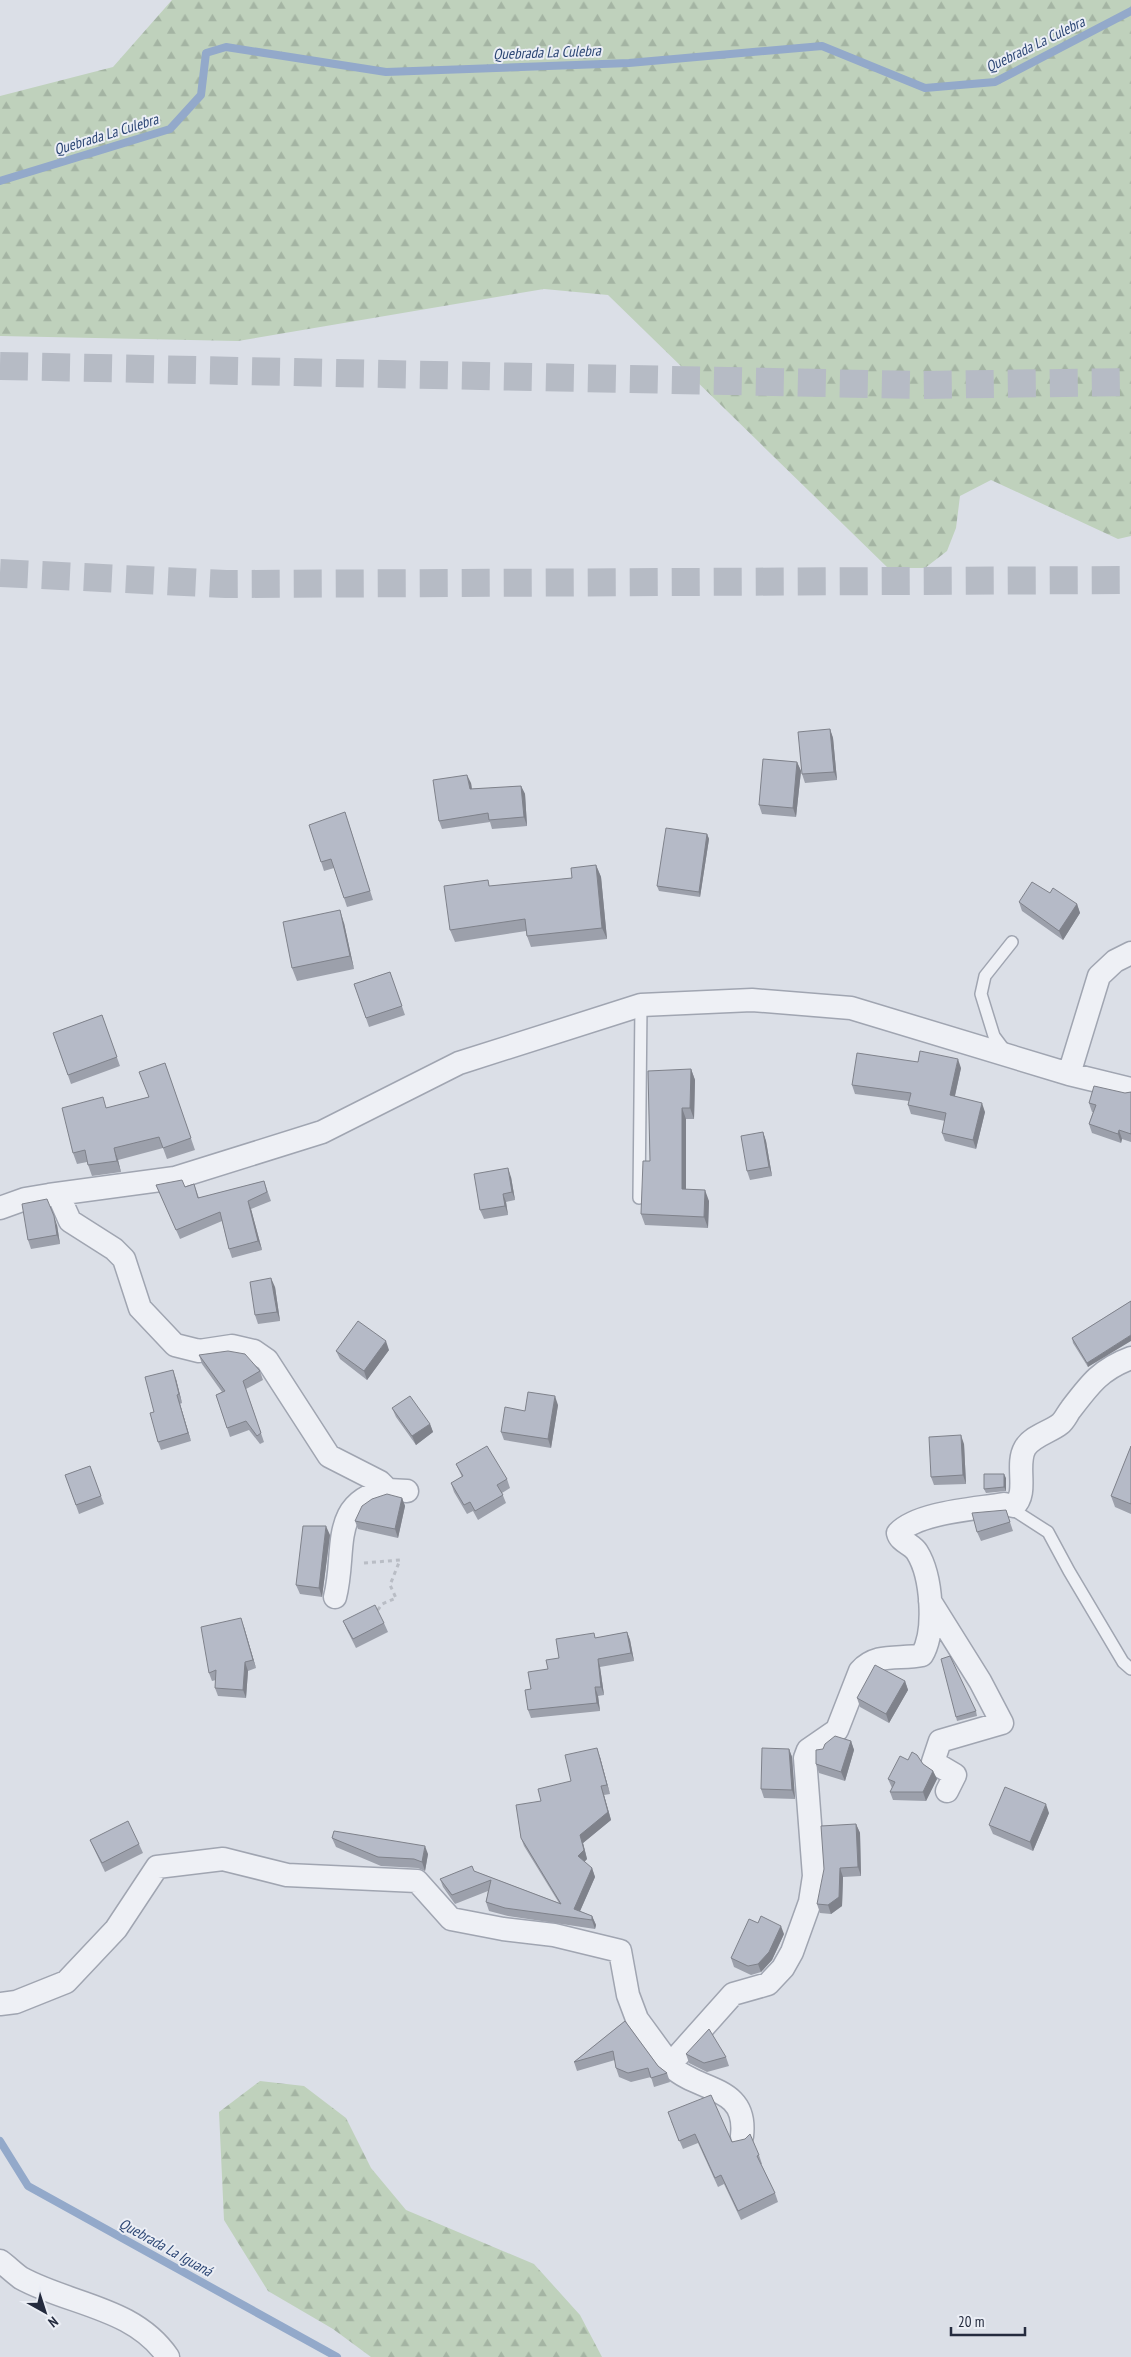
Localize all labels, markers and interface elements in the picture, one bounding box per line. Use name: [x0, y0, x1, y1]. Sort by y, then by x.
water label: Quebrada La Culebra: [982, 11, 1089, 76]
water label: Quebrada La Culebra: [493, 41, 602, 63]
water label: Quebrada La Culebra: [52, 109, 161, 159]
water label: Quebrada La Iguaná: [116, 2214, 217, 2281]
north arrow: [20, 2287, 70, 2337]
scale bar: [951, 2304, 1025, 2336]
text: 20 m: [958, 2312, 984, 2331]
text: N: [45, 2313, 62, 2331]

